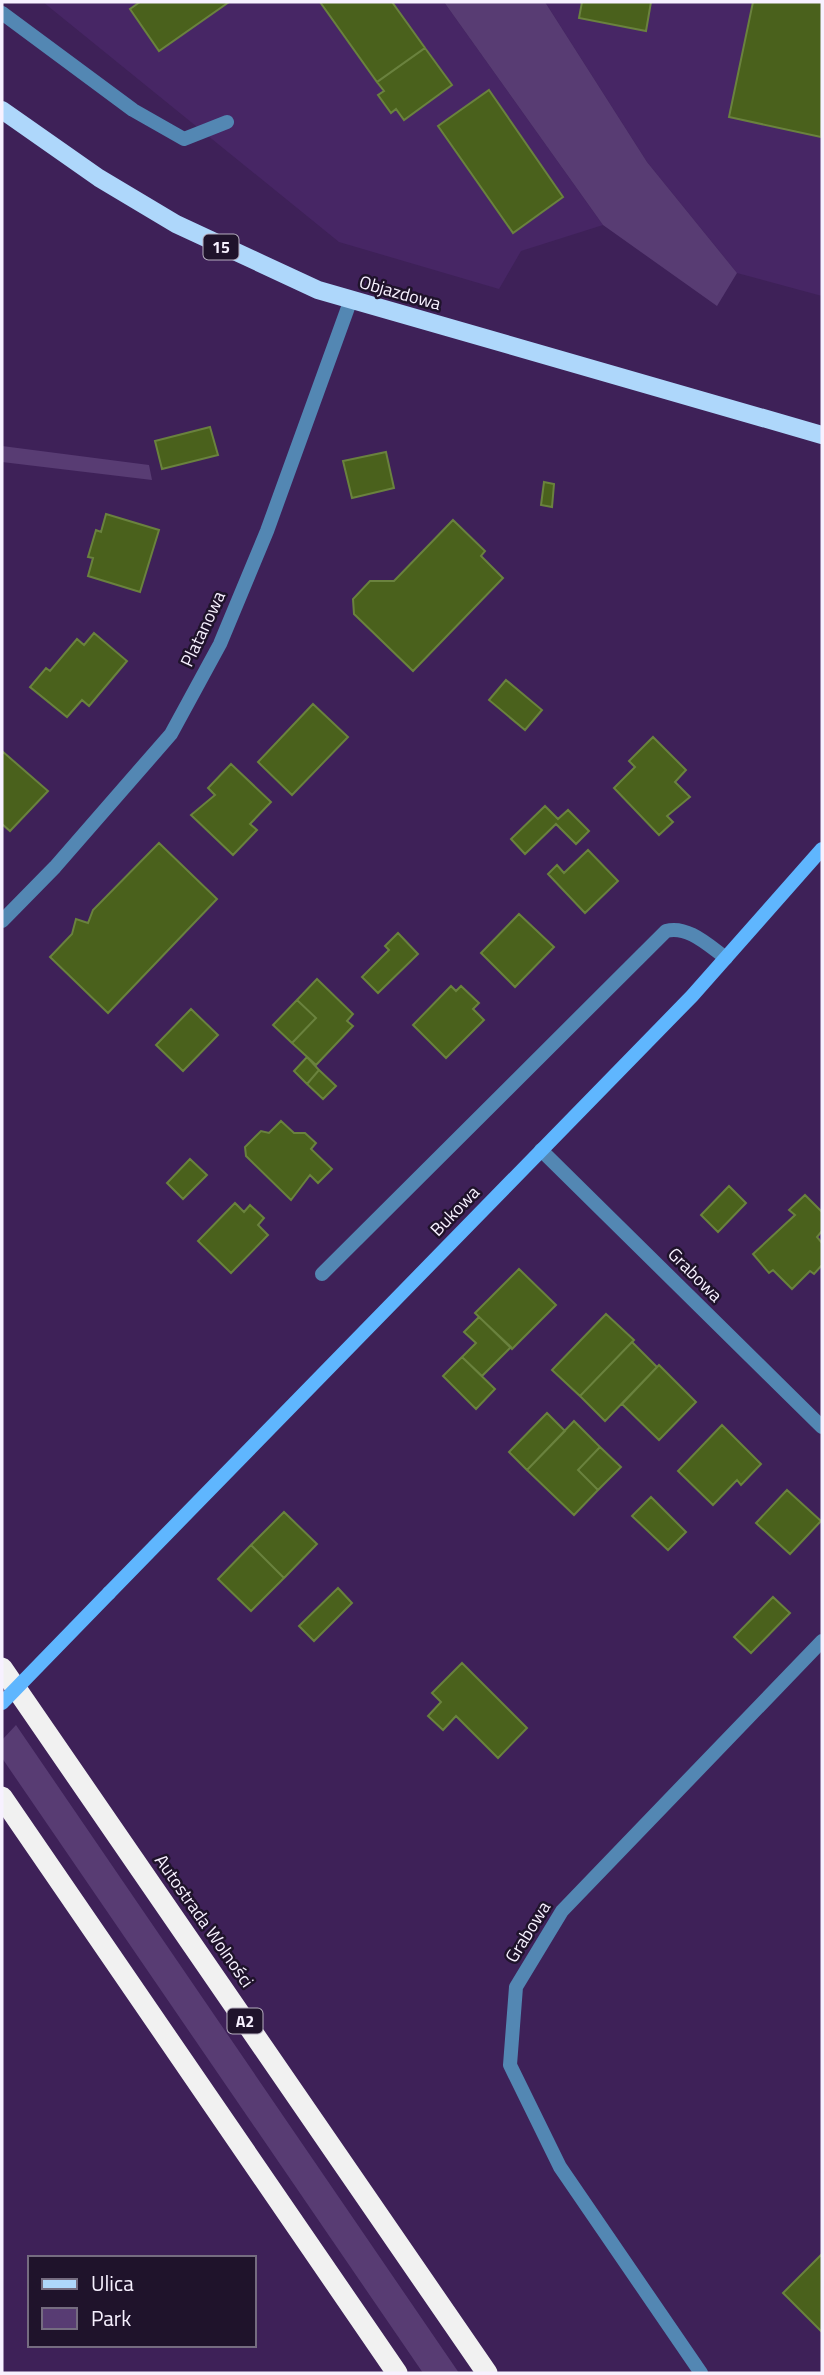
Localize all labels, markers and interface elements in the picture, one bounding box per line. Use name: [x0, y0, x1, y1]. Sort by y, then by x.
road number: 15: [204, 234, 238, 260]
street label: Objazdowa: [356, 268, 444, 317]
street label: Platanowa: [173, 586, 232, 671]
street label: Bukowa: [424, 1179, 486, 1242]
street label: Grabowa: [662, 1241, 729, 1308]
street label: Autostrada Wolności: [148, 1849, 261, 1993]
street label: Grabowa: [498, 1896, 557, 1968]
road number: A2: [228, 2008, 262, 2034]
legend: [28, 2256, 256, 2347]
text: Ulica: [91, 2267, 134, 2299]
text: Park: [91, 2302, 131, 2334]

